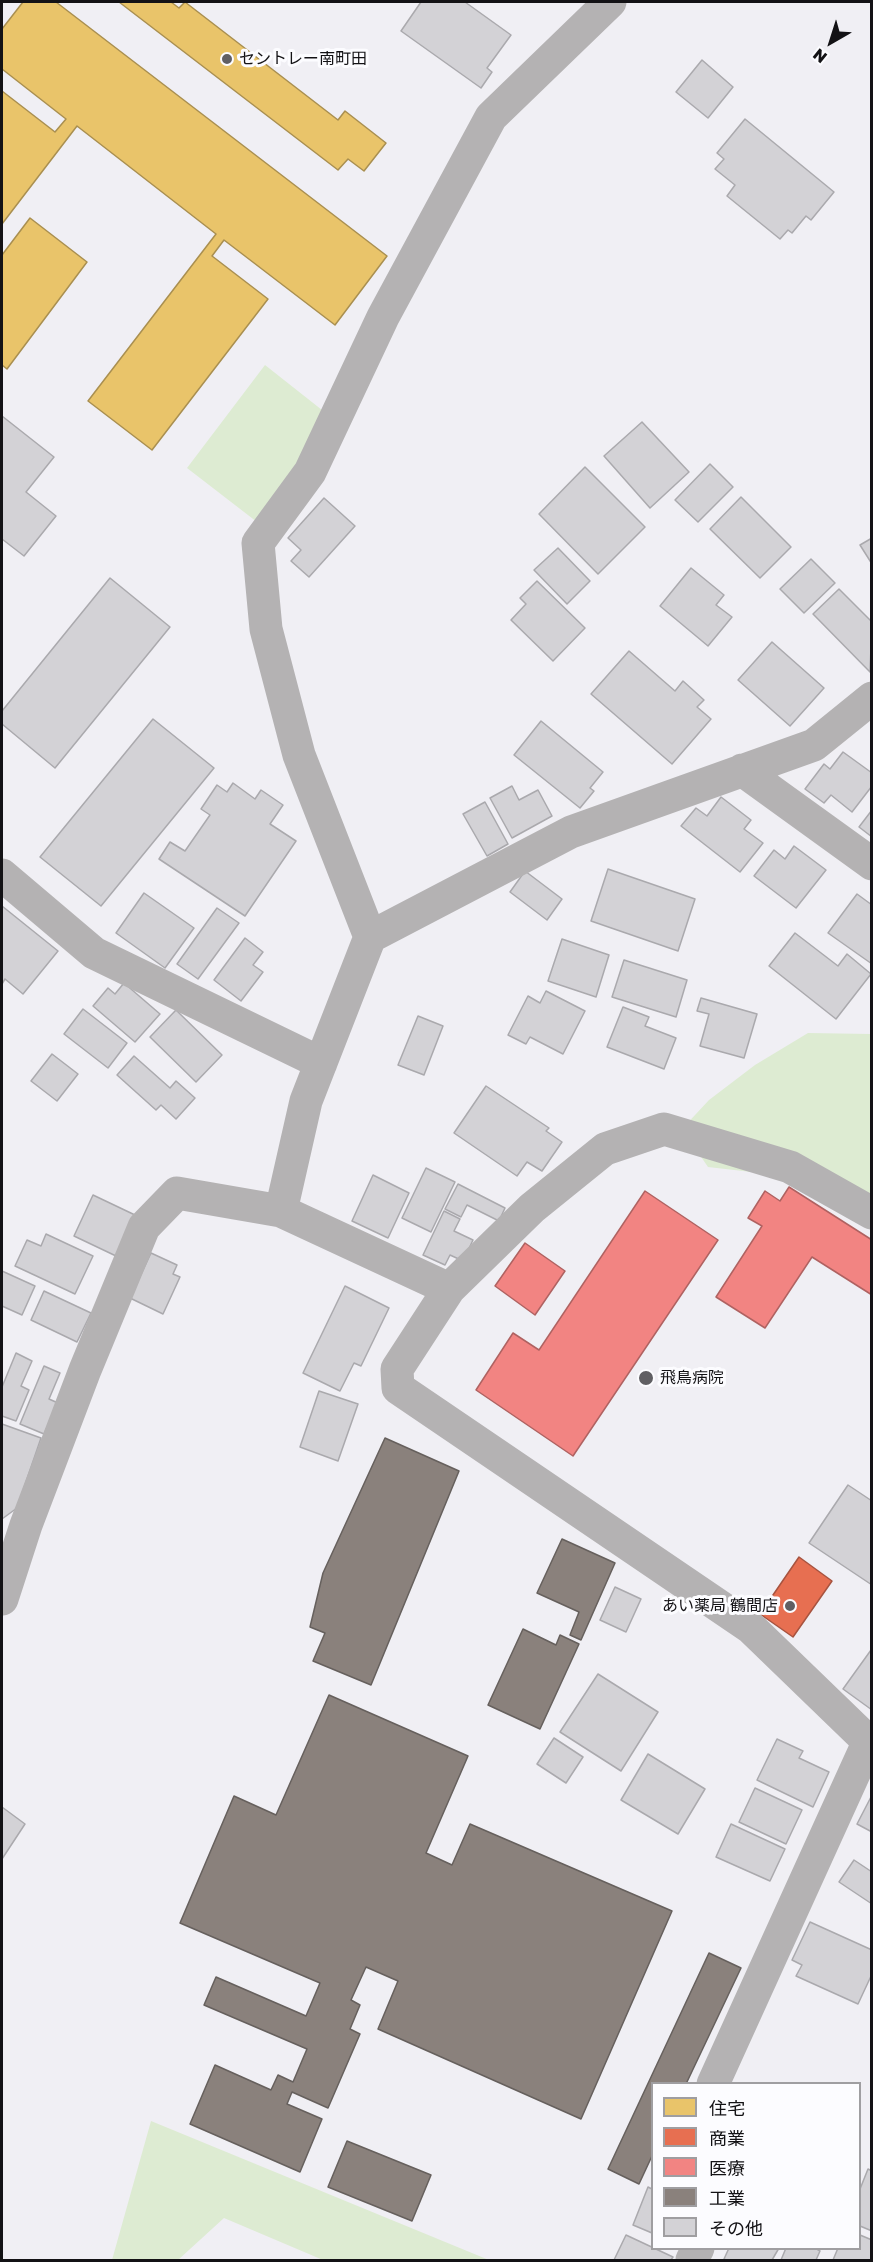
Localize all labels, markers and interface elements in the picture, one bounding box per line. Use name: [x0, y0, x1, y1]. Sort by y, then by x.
north arrow: [801, 12, 861, 72]
text: N: [809, 44, 831, 68]
place label: セントレー南町田: [239, 49, 367, 69]
marker: セントレー南町田: [220, 52, 234, 66]
place label: 飛鳥病院: [660, 1368, 724, 1388]
marker: 飛鳥病院: [637, 1369, 655, 1387]
place label: あい薬局 鶴間店: [662, 1596, 778, 1616]
marker: あい薬局 鶴間店: [783, 1599, 797, 1613]
legend: [651, 2082, 861, 2250]
text: 住宅: [709, 2097, 745, 2119]
text: 商業: [709, 2127, 745, 2149]
text: 医療: [709, 2157, 745, 2179]
text: 工業: [709, 2187, 745, 2209]
text: その他: [709, 2217, 763, 2239]

